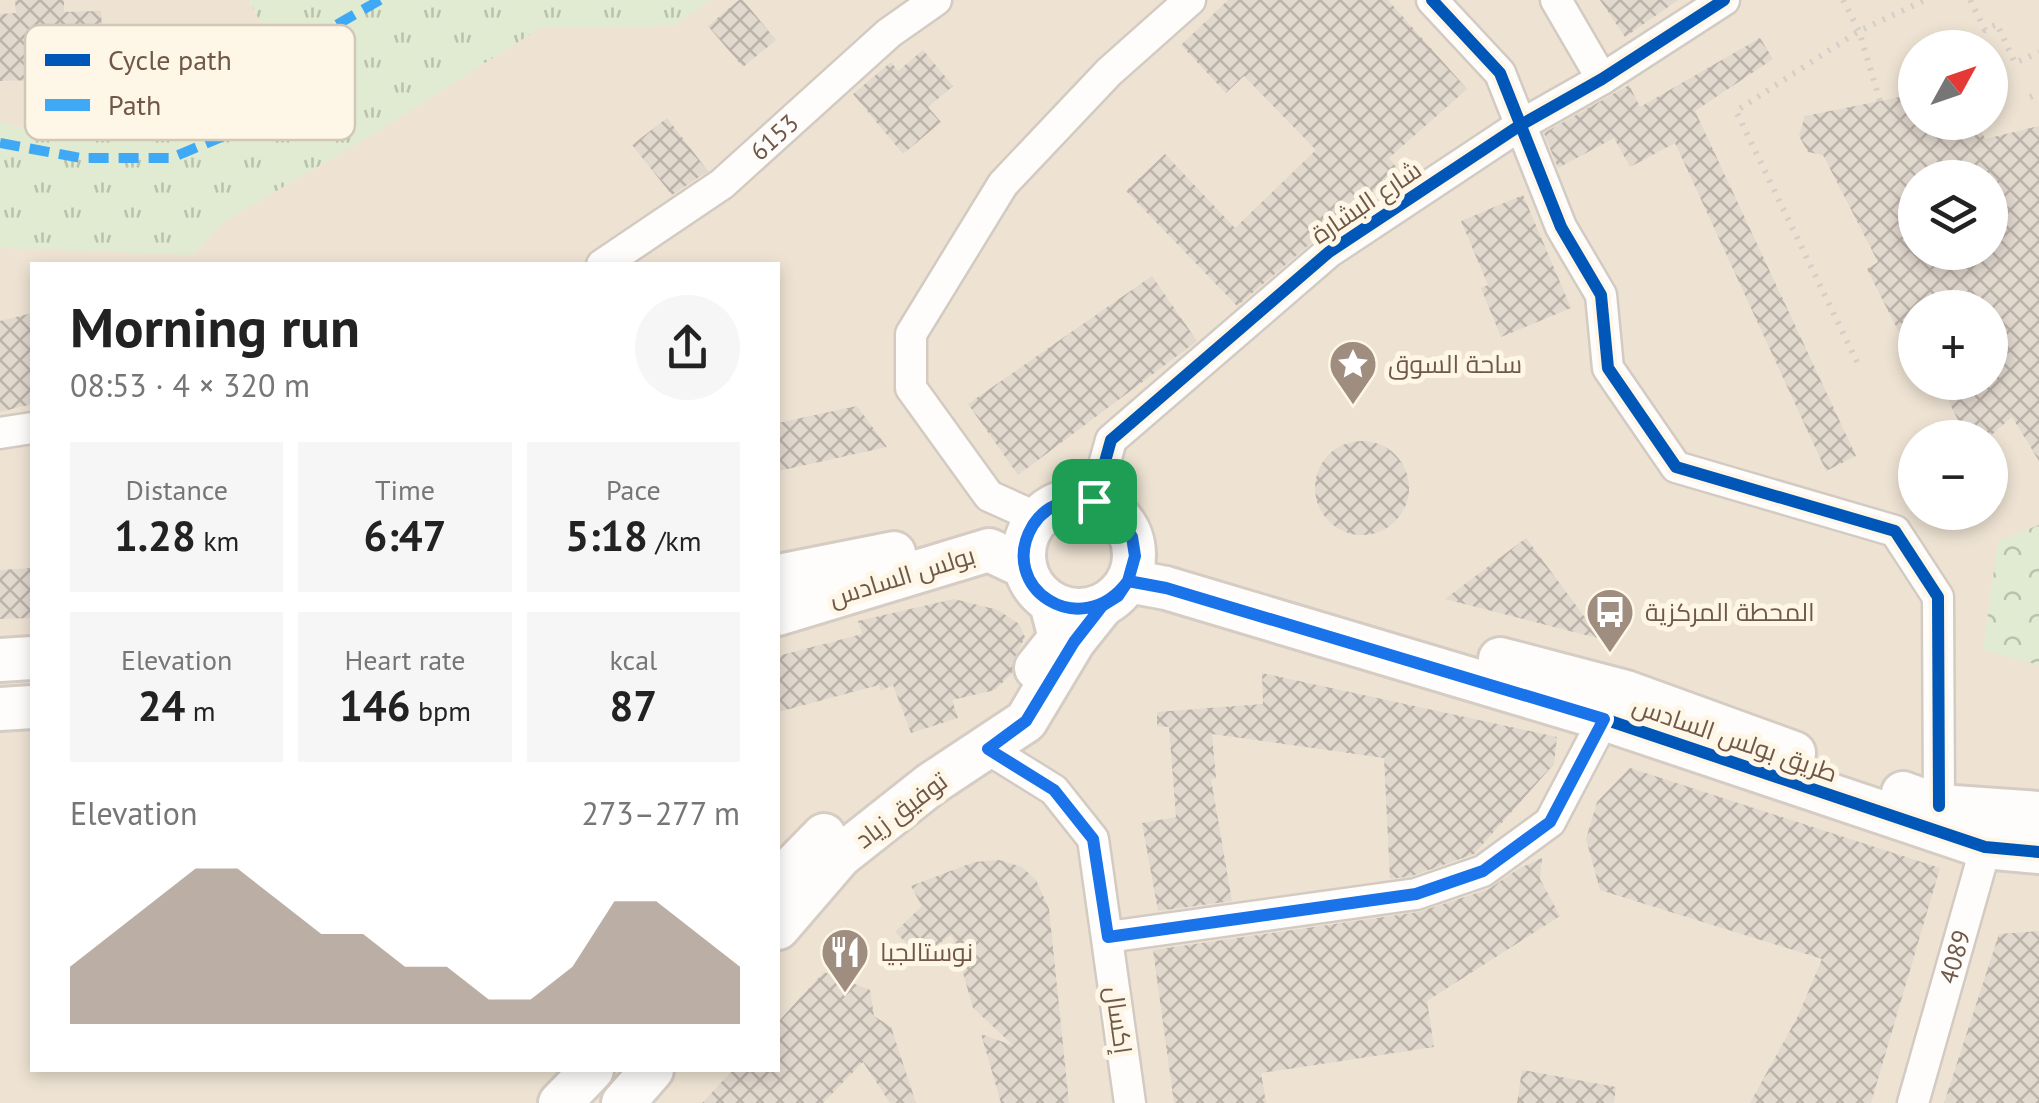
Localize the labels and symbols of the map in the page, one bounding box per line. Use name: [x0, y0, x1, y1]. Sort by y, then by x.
legend: [25, 25, 355, 140]
north arrow: [1898, 30, 2008, 140]
text: Cycle path: [108, 41, 232, 78]
text: Path: [108, 86, 161, 123]
street label: 6153: [743, 107, 805, 167]
street label: شارع البشارة: [1305, 153, 1428, 251]
place icon: ساحة السوق: [1327, 338, 1379, 406]
place label: ساحة السوق: [1388, 348, 1522, 380]
pin: [1052, 459, 1137, 544]
street label: بولس السادس: [825, 539, 979, 613]
bus stop icon: المحطة المركزية: [1584, 586, 1636, 654]
place label: المحطة المركزية: [1645, 596, 1815, 628]
street label: طريق بولس السادس: [1628, 689, 1842, 789]
street label: توفيق زياد: [848, 765, 954, 855]
restaurant icon: نوستالجيا: [819, 926, 871, 994]
street label: 4089: [1932, 926, 1977, 987]
place label: نوستالجيا: [880, 936, 973, 968]
street label: إكسال: [1098, 984, 1140, 1056]

